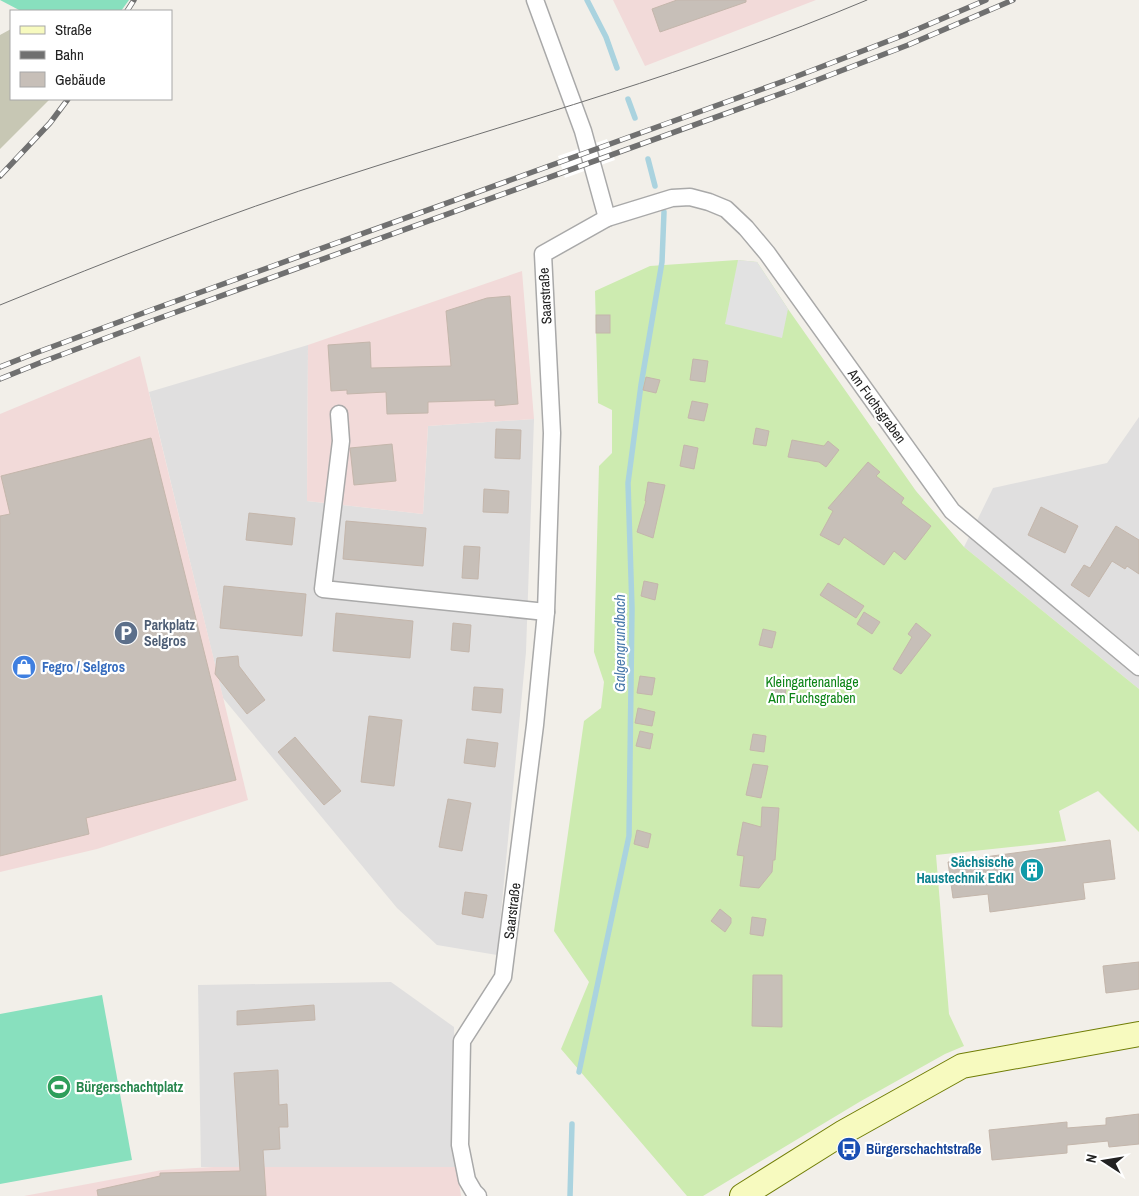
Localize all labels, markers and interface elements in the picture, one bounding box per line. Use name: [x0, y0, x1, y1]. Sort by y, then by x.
legend: [10, 10, 172, 100]
text: Straße: [55, 19, 92, 40]
text: Bahn: [55, 44, 84, 65]
text: Gebäude: [55, 69, 106, 90]
street label: Saarstraße: [535, 267, 555, 325]
street label: Am Fuchsgraben: [843, 365, 910, 447]
water label: Galgengrundbach: [609, 594, 630, 692]
place label: Parkplatz Selgros: [144, 616, 195, 650]
parking icon: Parkplatz Selgros: [113, 620, 139, 646]
shop icon: Fegro / Selgros: [11, 654, 37, 680]
place label: Fegro / Selgros: [42, 658, 125, 676]
park label: Kleingartenanlage Am Fuchsgraben: [765, 673, 859, 707]
place label: Sächsische Haustechnik EdKI: [916, 853, 1014, 887]
building icon: Sächsische Haustechnik EdKI: [1019, 857, 1045, 883]
street label: Saarstraße: [500, 882, 524, 940]
sports icon: Bürgerschachtplatz: [46, 1074, 72, 1100]
place label: Bürgerschachtplatz: [76, 1078, 183, 1096]
bus stop icon: Bürgerschachtstraße: [836, 1136, 862, 1162]
north arrow: [1079, 1136, 1129, 1186]
place label: Bürgerschachtstraße: [866, 1140, 981, 1158]
text: N: [1082, 1152, 1101, 1164]

